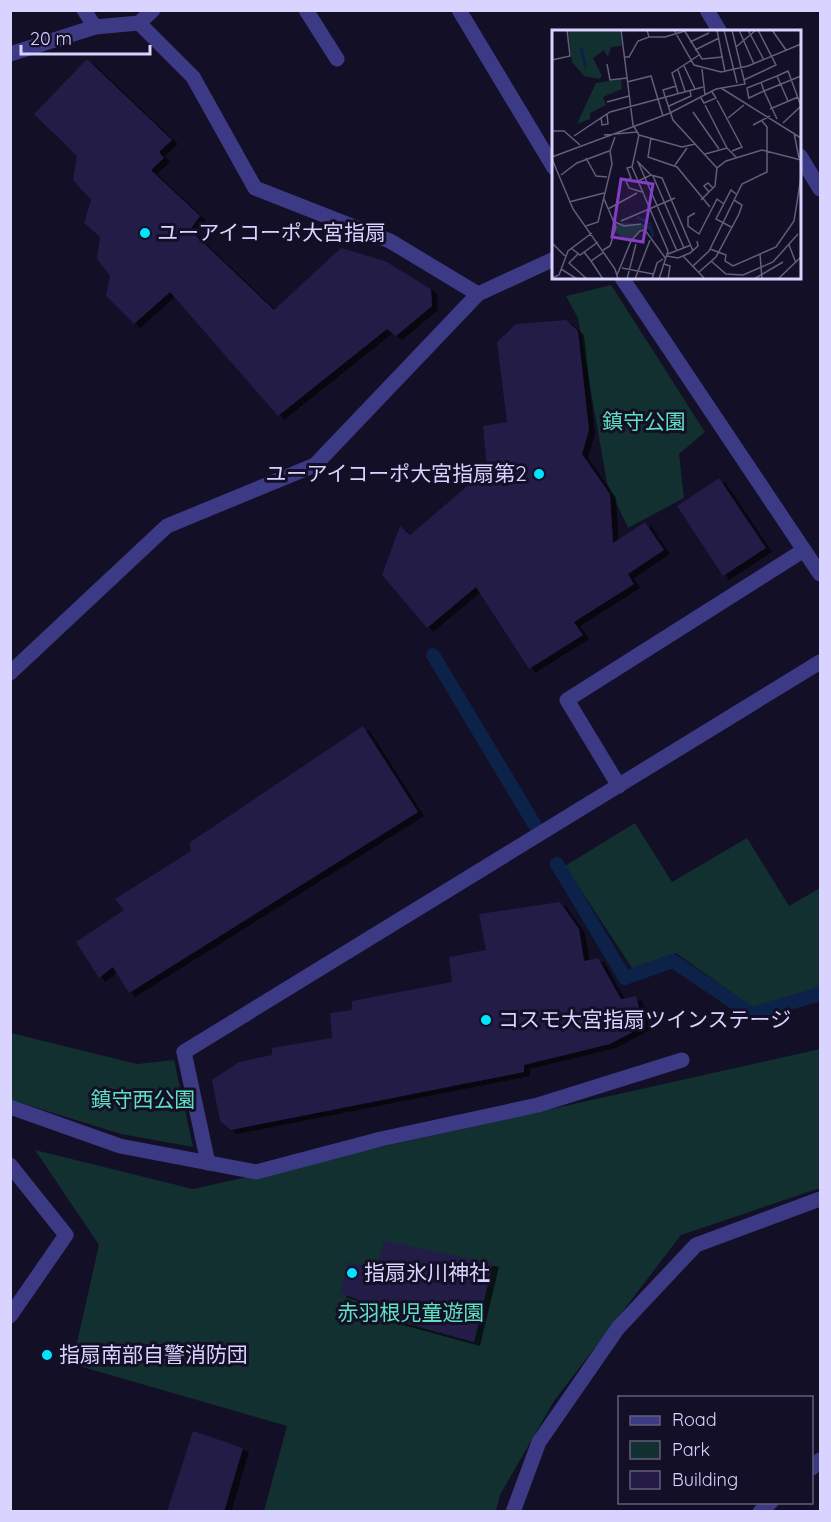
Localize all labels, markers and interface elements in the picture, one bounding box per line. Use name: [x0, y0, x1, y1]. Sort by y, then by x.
scale bar: [21, 18, 150, 56]
text: 20 m: [30, 27, 72, 50]
inset map: [552, 30, 801, 279]
place label: ユーアイコーポ大宮指扇: [157, 219, 386, 245]
marker: ユーアイコーポ大宮指扇: [138, 226, 152, 240]
park label: 鎮守公園: [602, 408, 686, 434]
place label: ユーアイコーポ大宮指扇第2: [265, 460, 527, 486]
marker: ユーアイコーポ大宮指扇第2: [532, 467, 546, 481]
place label: コスモ大宮指扇ツインステージ: [498, 1006, 791, 1032]
marker: コスモ大宮指扇ツインステージ: [479, 1013, 493, 1027]
park label: 鎮守西公園: [91, 1086, 196, 1112]
place label: 指扇氷川神社: [364, 1259, 490, 1285]
marker: 指扇氷川神社: [345, 1266, 359, 1280]
park label: 赤羽根児童遊園: [338, 1299, 485, 1325]
place label: 指扇南部自警消防団: [59, 1341, 248, 1367]
marker: 指扇南部自警消防団: [40, 1348, 54, 1362]
legend: [618, 1396, 813, 1504]
text: Road: [672, 1408, 717, 1431]
text: Park: [672, 1438, 710, 1461]
text: Building: [672, 1468, 738, 1491]

